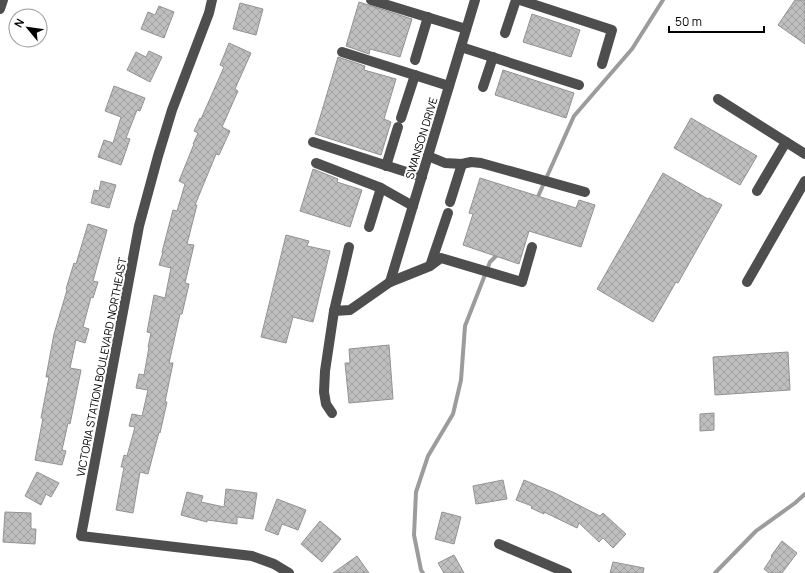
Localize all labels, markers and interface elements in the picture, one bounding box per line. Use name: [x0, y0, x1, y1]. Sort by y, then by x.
north arrow: [8, 8, 48, 48]
scale bar: [669, 8, 764, 34]
text: 50 m: [675, 13, 702, 30]
text: N: [10, 16, 27, 30]
street label: SWANSON DRIVE: [401, 95, 441, 181]
street label: VICTORIA STATION BOULEVARD NORTHEAST: [72, 256, 130, 478]

